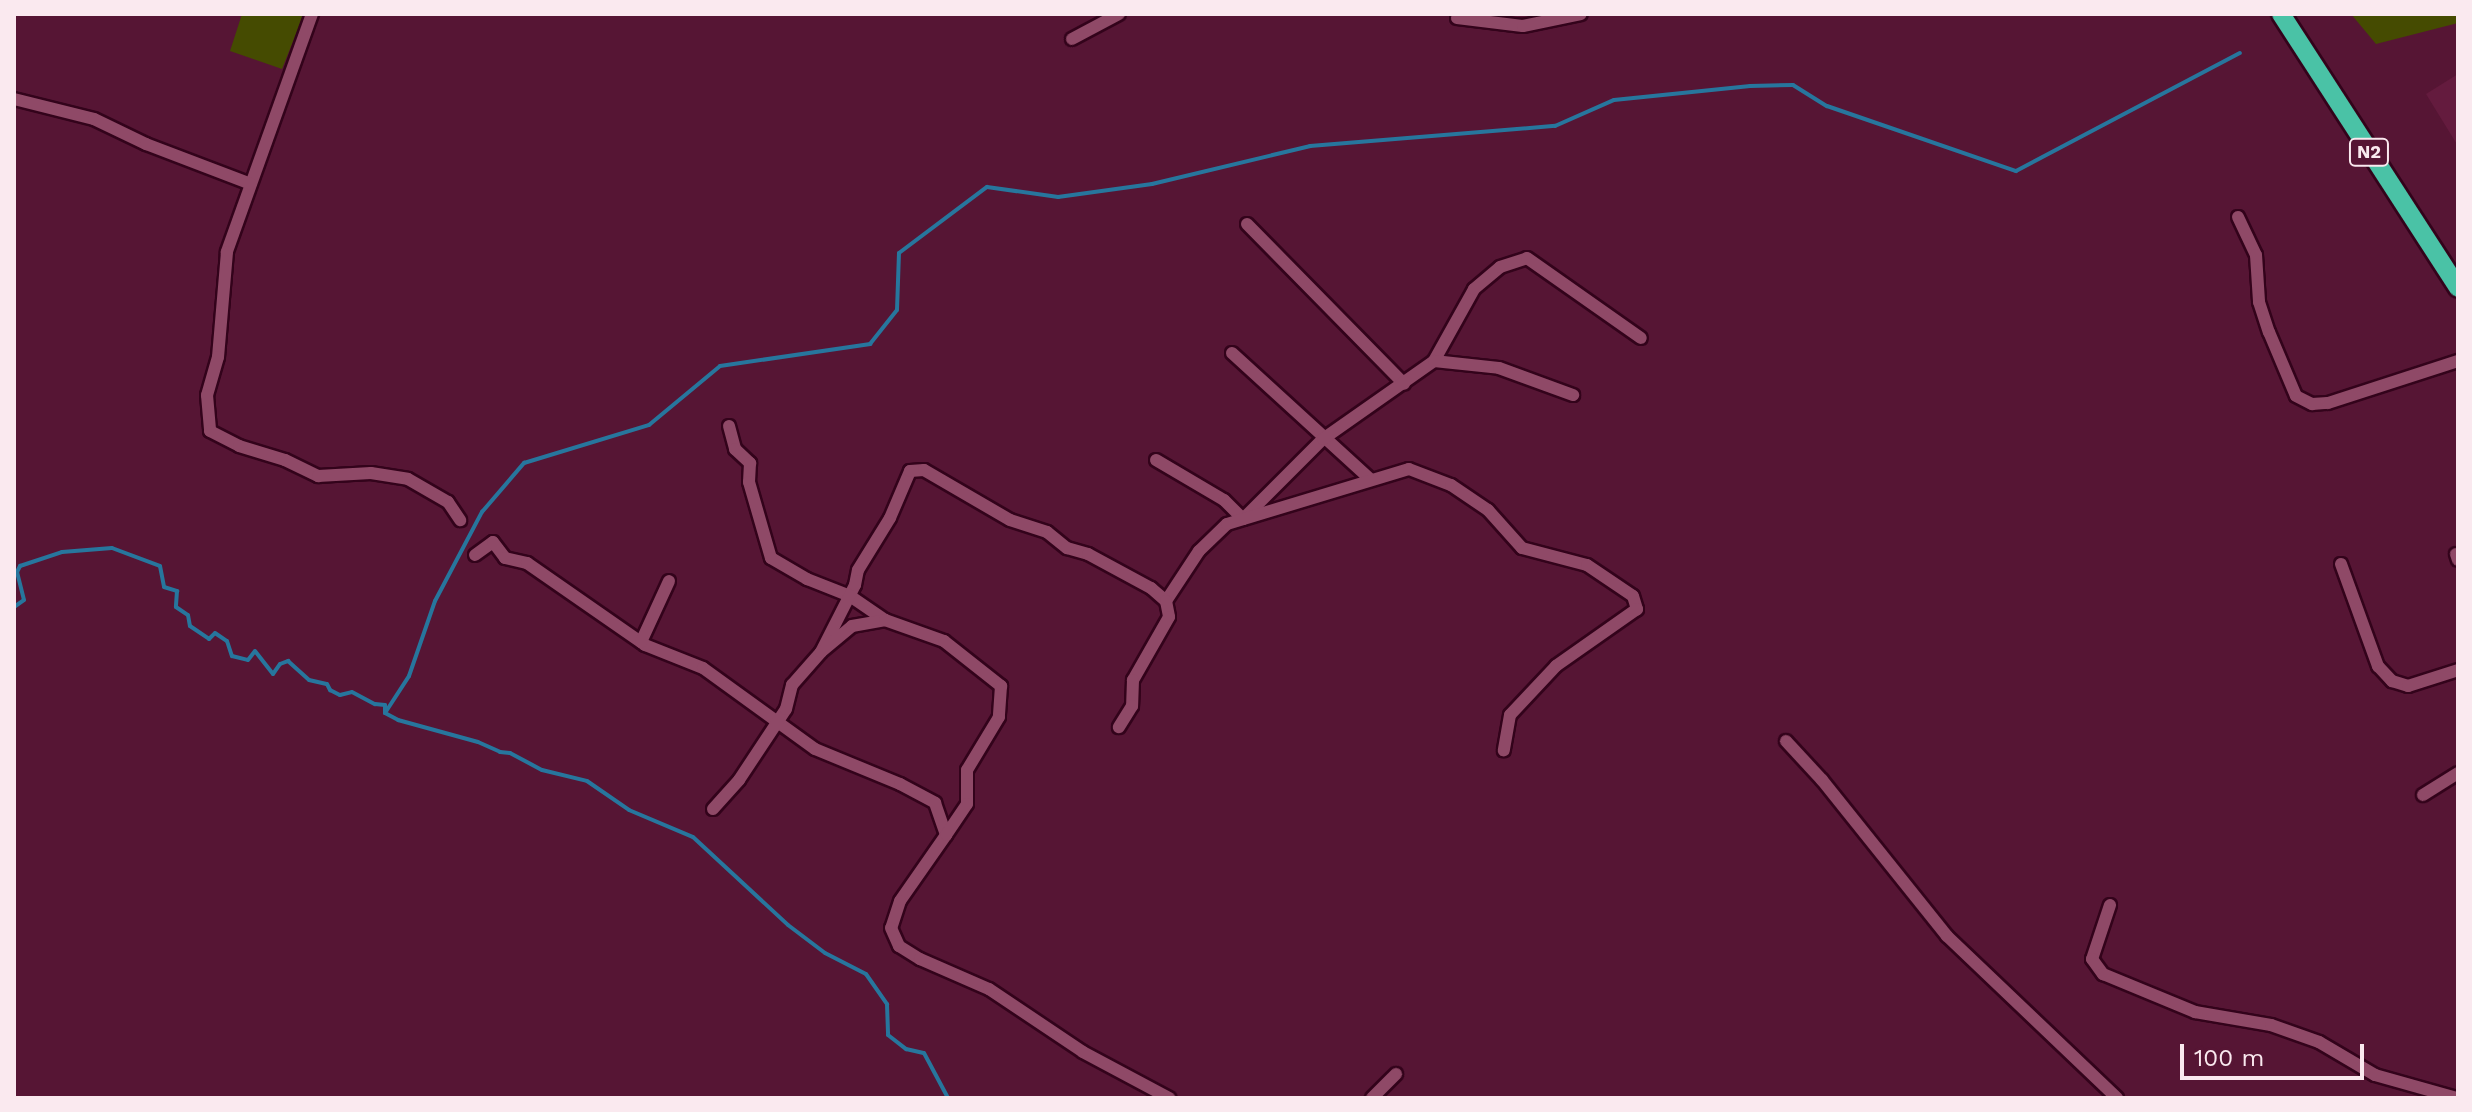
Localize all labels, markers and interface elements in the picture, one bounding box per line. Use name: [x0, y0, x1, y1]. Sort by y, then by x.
road number: N2: [2347, 138, 2391, 166]
scale bar: [2184, 1028, 2368, 1078]
text: 100 m: [2194, 1044, 2264, 1072]

